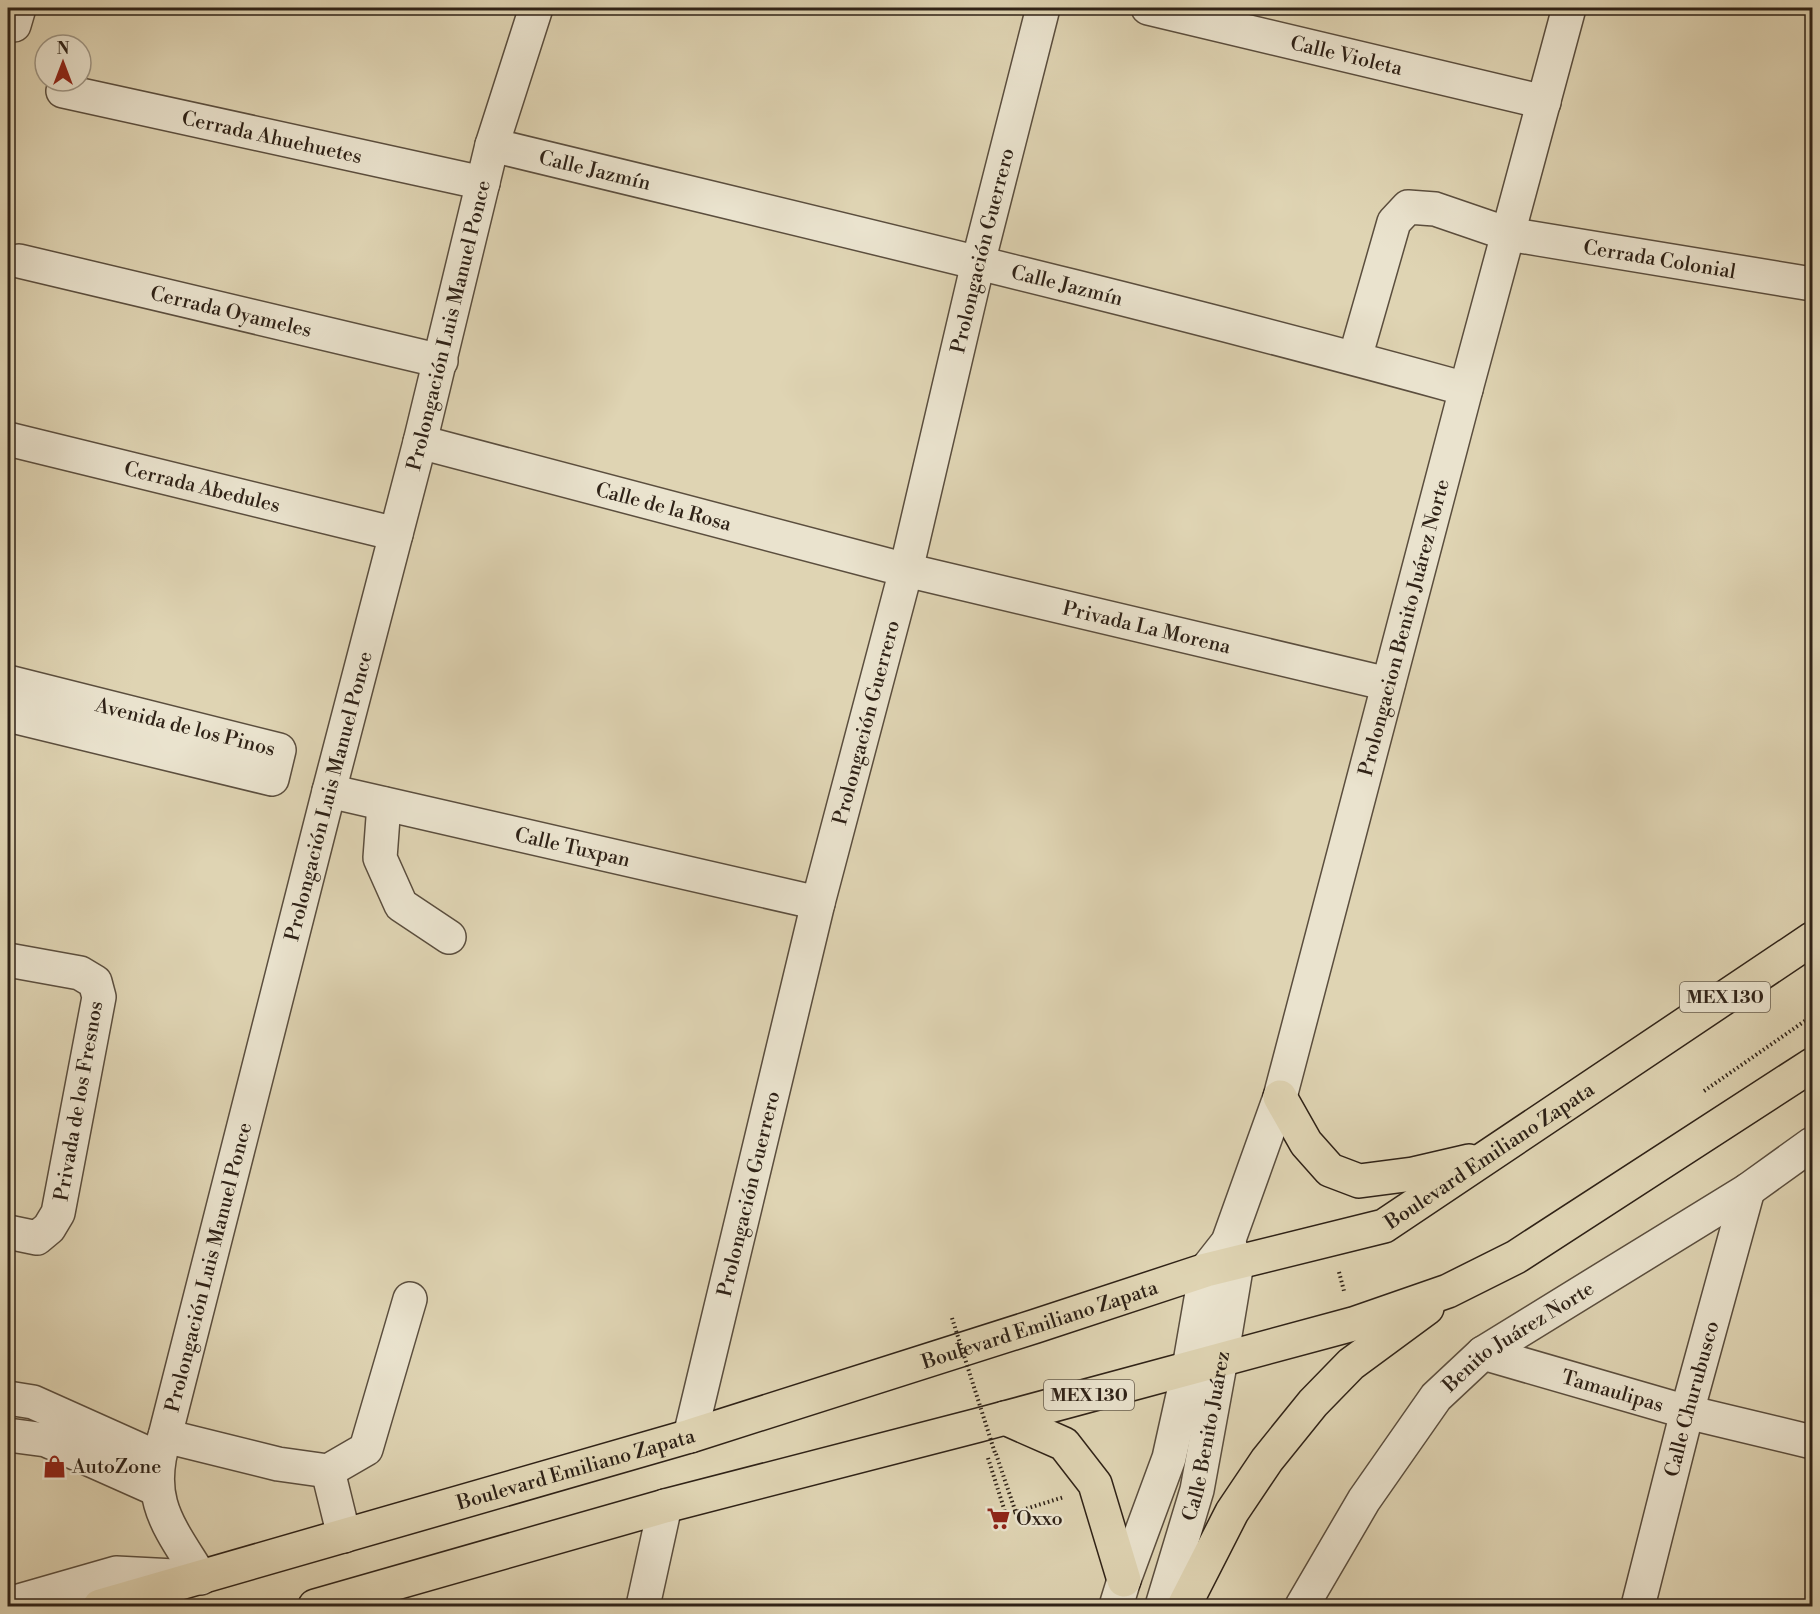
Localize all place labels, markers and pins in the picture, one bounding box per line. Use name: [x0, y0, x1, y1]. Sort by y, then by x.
shop icon: AutoZone: [41, 1453, 67, 1479]
place label: AutoZone: [71, 1455, 161, 1480]
supermarket icon: Oxxo: [985, 1505, 1011, 1531]
place label: Oxxo: [1016, 1507, 1063, 1532]

